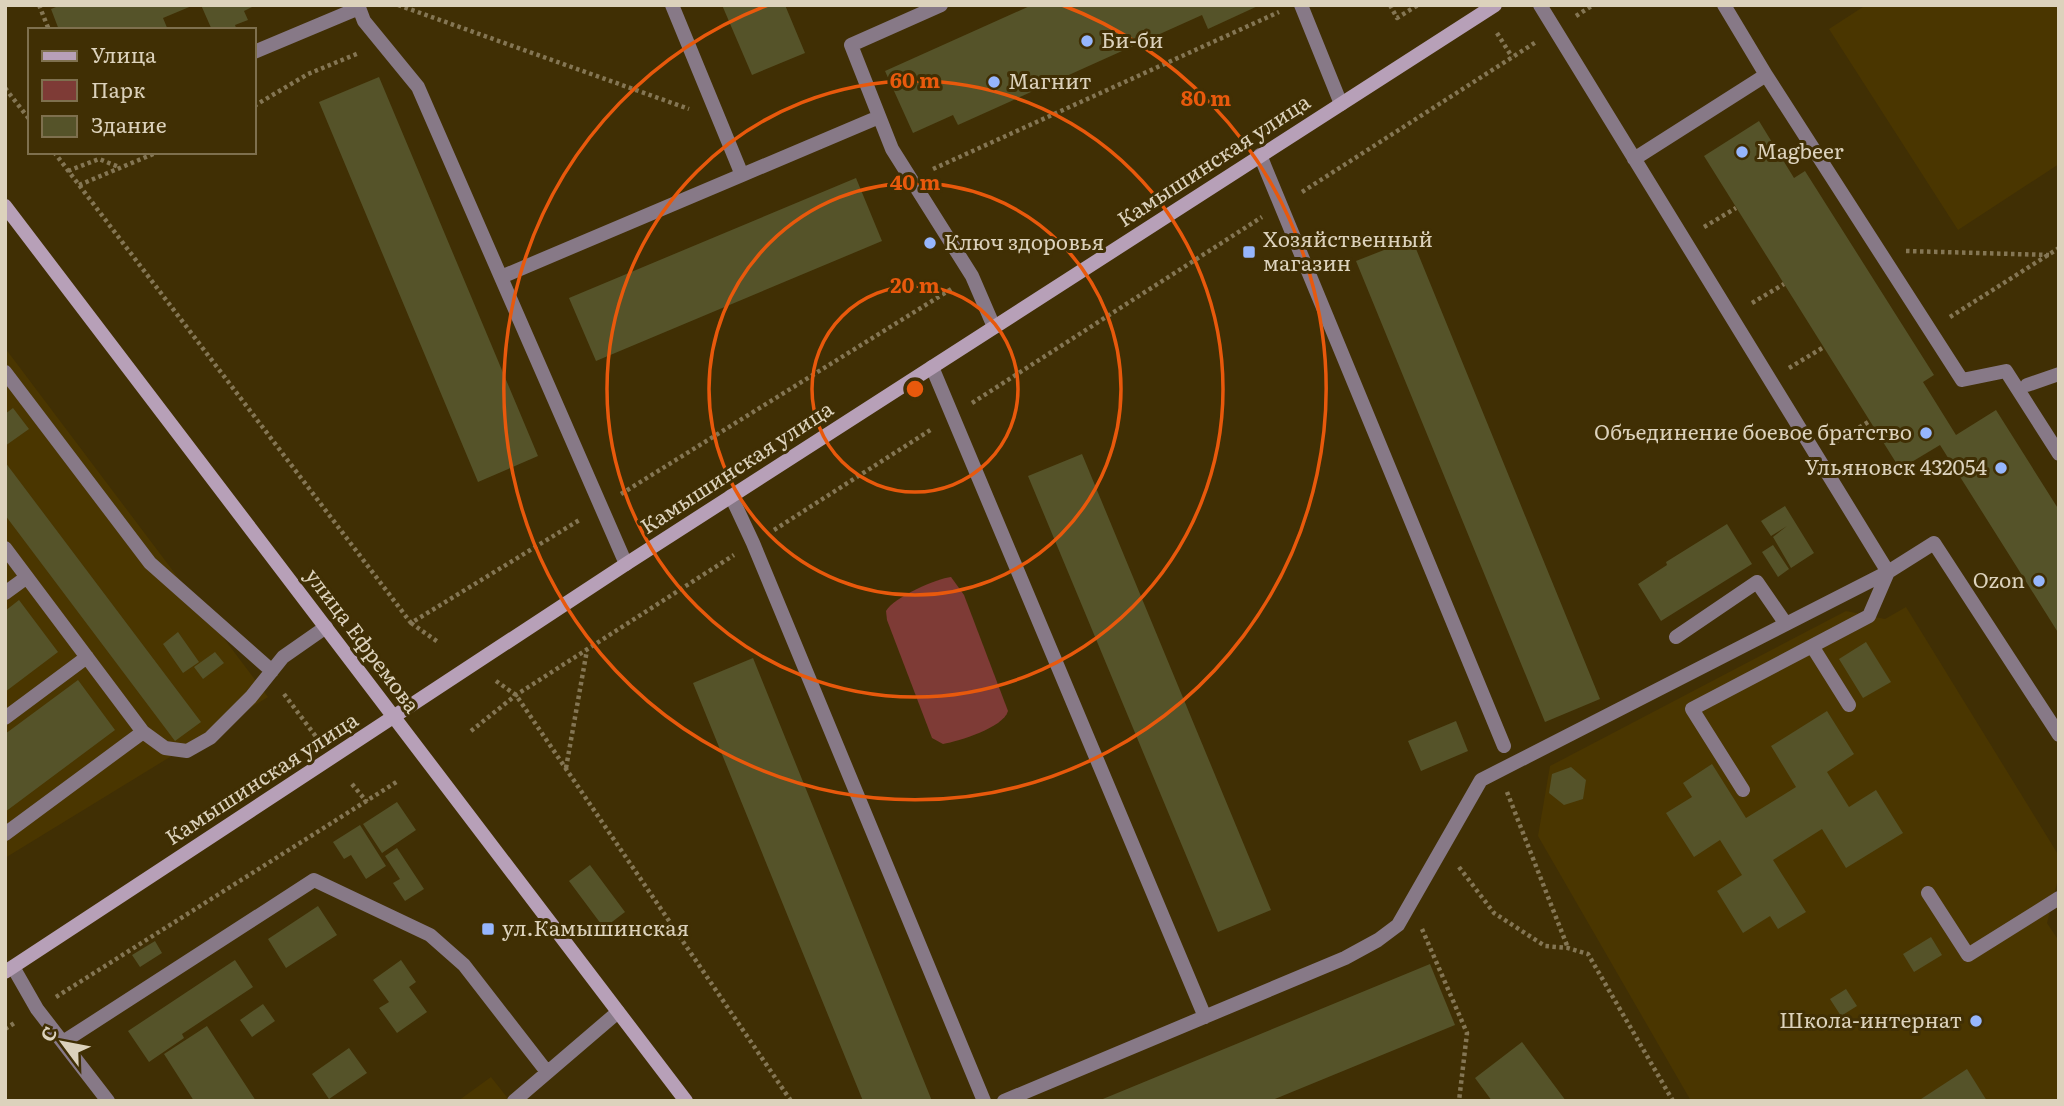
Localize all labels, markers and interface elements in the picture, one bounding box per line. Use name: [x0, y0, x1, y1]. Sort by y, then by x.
place label: Би-би: [1101, 23, 1163, 54]
legend: [28, 28, 256, 154]
marker: Би-би: [1079, 33, 1095, 49]
text: Улица: [91, 38, 157, 69]
text: 60 m: [890, 63, 940, 94]
place label: Магнит: [1008, 64, 1092, 95]
text: Парк: [91, 73, 146, 104]
marker: Магнит: [986, 74, 1002, 90]
text: 80 m: [1181, 81, 1231, 112]
street label: Камышинская улица: [1110, 84, 1316, 233]
text: Здание: [91, 108, 167, 139]
place label: Magbeer: [1756, 134, 1844, 165]
marker: Magbeer: [1734, 144, 1750, 160]
text: 40 m: [890, 165, 940, 196]
place label: Хозяйственный магазин: [1263, 222, 1433, 277]
place label: Ключ здоровья: [944, 225, 1104, 256]
marker: Ключ здоровья: [922, 235, 938, 251]
marker: Хозяйственный магазин: [1241, 244, 1257, 260]
text: 20 m: [890, 268, 940, 299]
centre of rings: [903, 377, 927, 401]
street label: Камышинская улица: [633, 391, 839, 540]
place label: Объединение боевое братство: [1594, 415, 1912, 446]
marker: Объединение боевое братство: [1918, 425, 1934, 441]
place label: Ульяновск 432054: [1805, 450, 1987, 481]
marker: Ульяновск 432054: [1993, 460, 2009, 476]
street label: улица Ефремова: [299, 561, 429, 719]
place label: Ozon: [1973, 563, 2025, 594]
marker: Ozon: [2031, 573, 2047, 589]
street label: Камышинская улица: [158, 702, 364, 851]
place label: ул.Камышинская: [502, 911, 689, 942]
marker: ул.Камышинская: [480, 921, 496, 937]
place label: Школа-интернат: [1779, 1003, 1962, 1034]
north arrow: [28, 1008, 98, 1078]
marker: Школа-интернат: [1968, 1013, 1984, 1029]
text: С: [32, 1020, 63, 1047]

